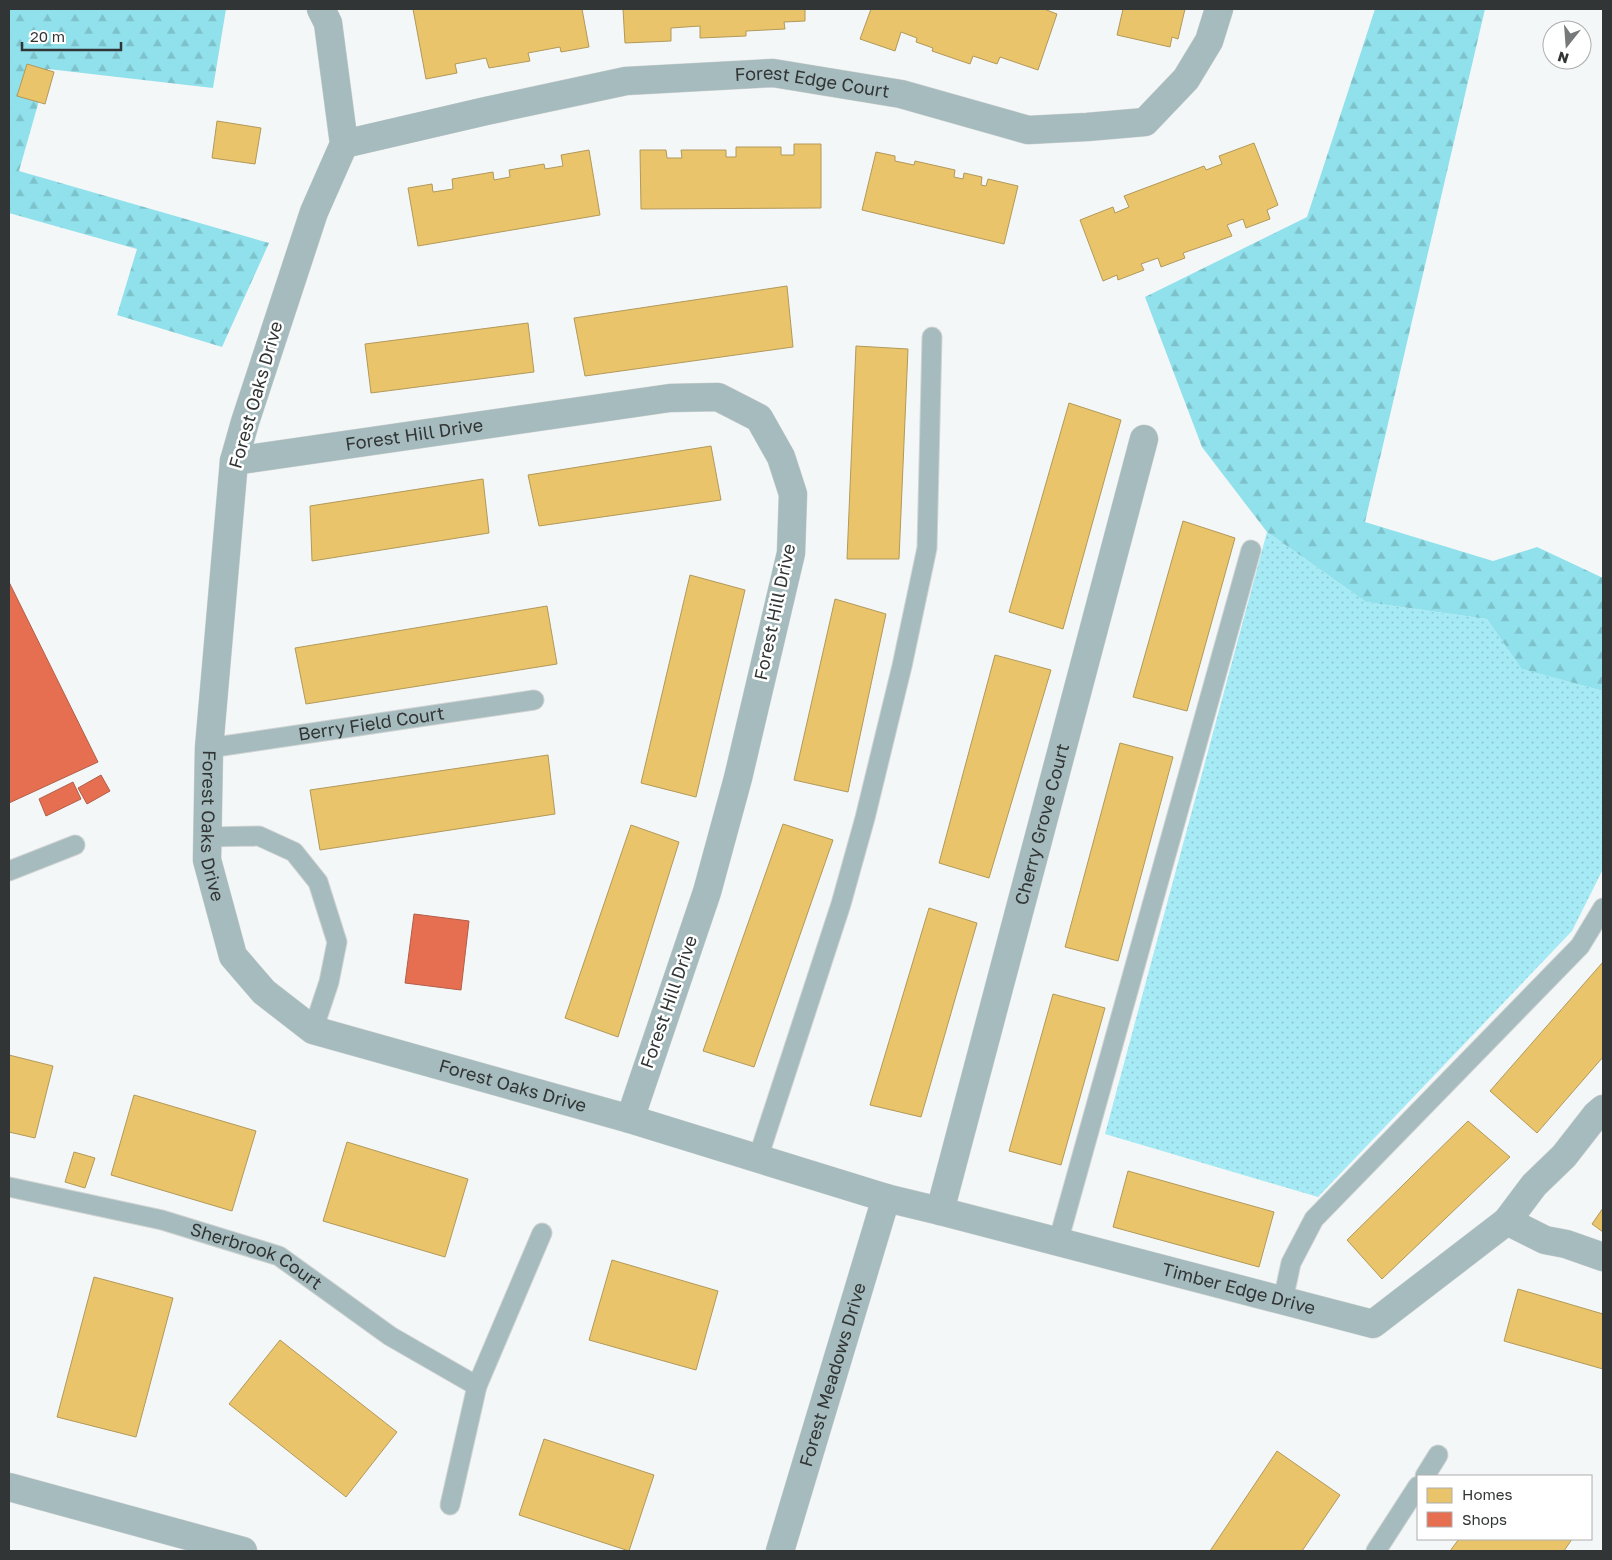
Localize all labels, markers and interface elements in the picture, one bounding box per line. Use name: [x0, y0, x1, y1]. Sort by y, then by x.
scale bar: [22, 20, 121, 52]
north arrow: [1542, 20, 1592, 70]
text: 20 m: [30, 27, 65, 45]
text: N: [1555, 48, 1571, 68]
street label: Forest Edge Court: [734, 61, 891, 102]
street label: Forest Oaks Drive: [223, 319, 287, 471]
street label: Forest Hill Drive: [344, 413, 484, 455]
street label: Forest Hill Drive: [749, 542, 799, 682]
street label: Berry Field Court: [297, 701, 446, 745]
street label: Cherry Grove Court: [1009, 741, 1073, 907]
street label: Forest Oaks Drive: [197, 750, 230, 904]
street label: Forest Hill Drive: [635, 932, 701, 1071]
street label: Forest Oaks Drive: [437, 1054, 589, 1116]
street label: Sherbrook Court: [188, 1217, 327, 1294]
street label: Timber Edge Drive: [1160, 1257, 1318, 1319]
street label: Forest Meadows Drive: [794, 1280, 870, 1469]
legend: [1417, 1475, 1592, 1540]
text: Homes: [1462, 1485, 1512, 1503]
text: Shops: [1462, 1510, 1507, 1528]

